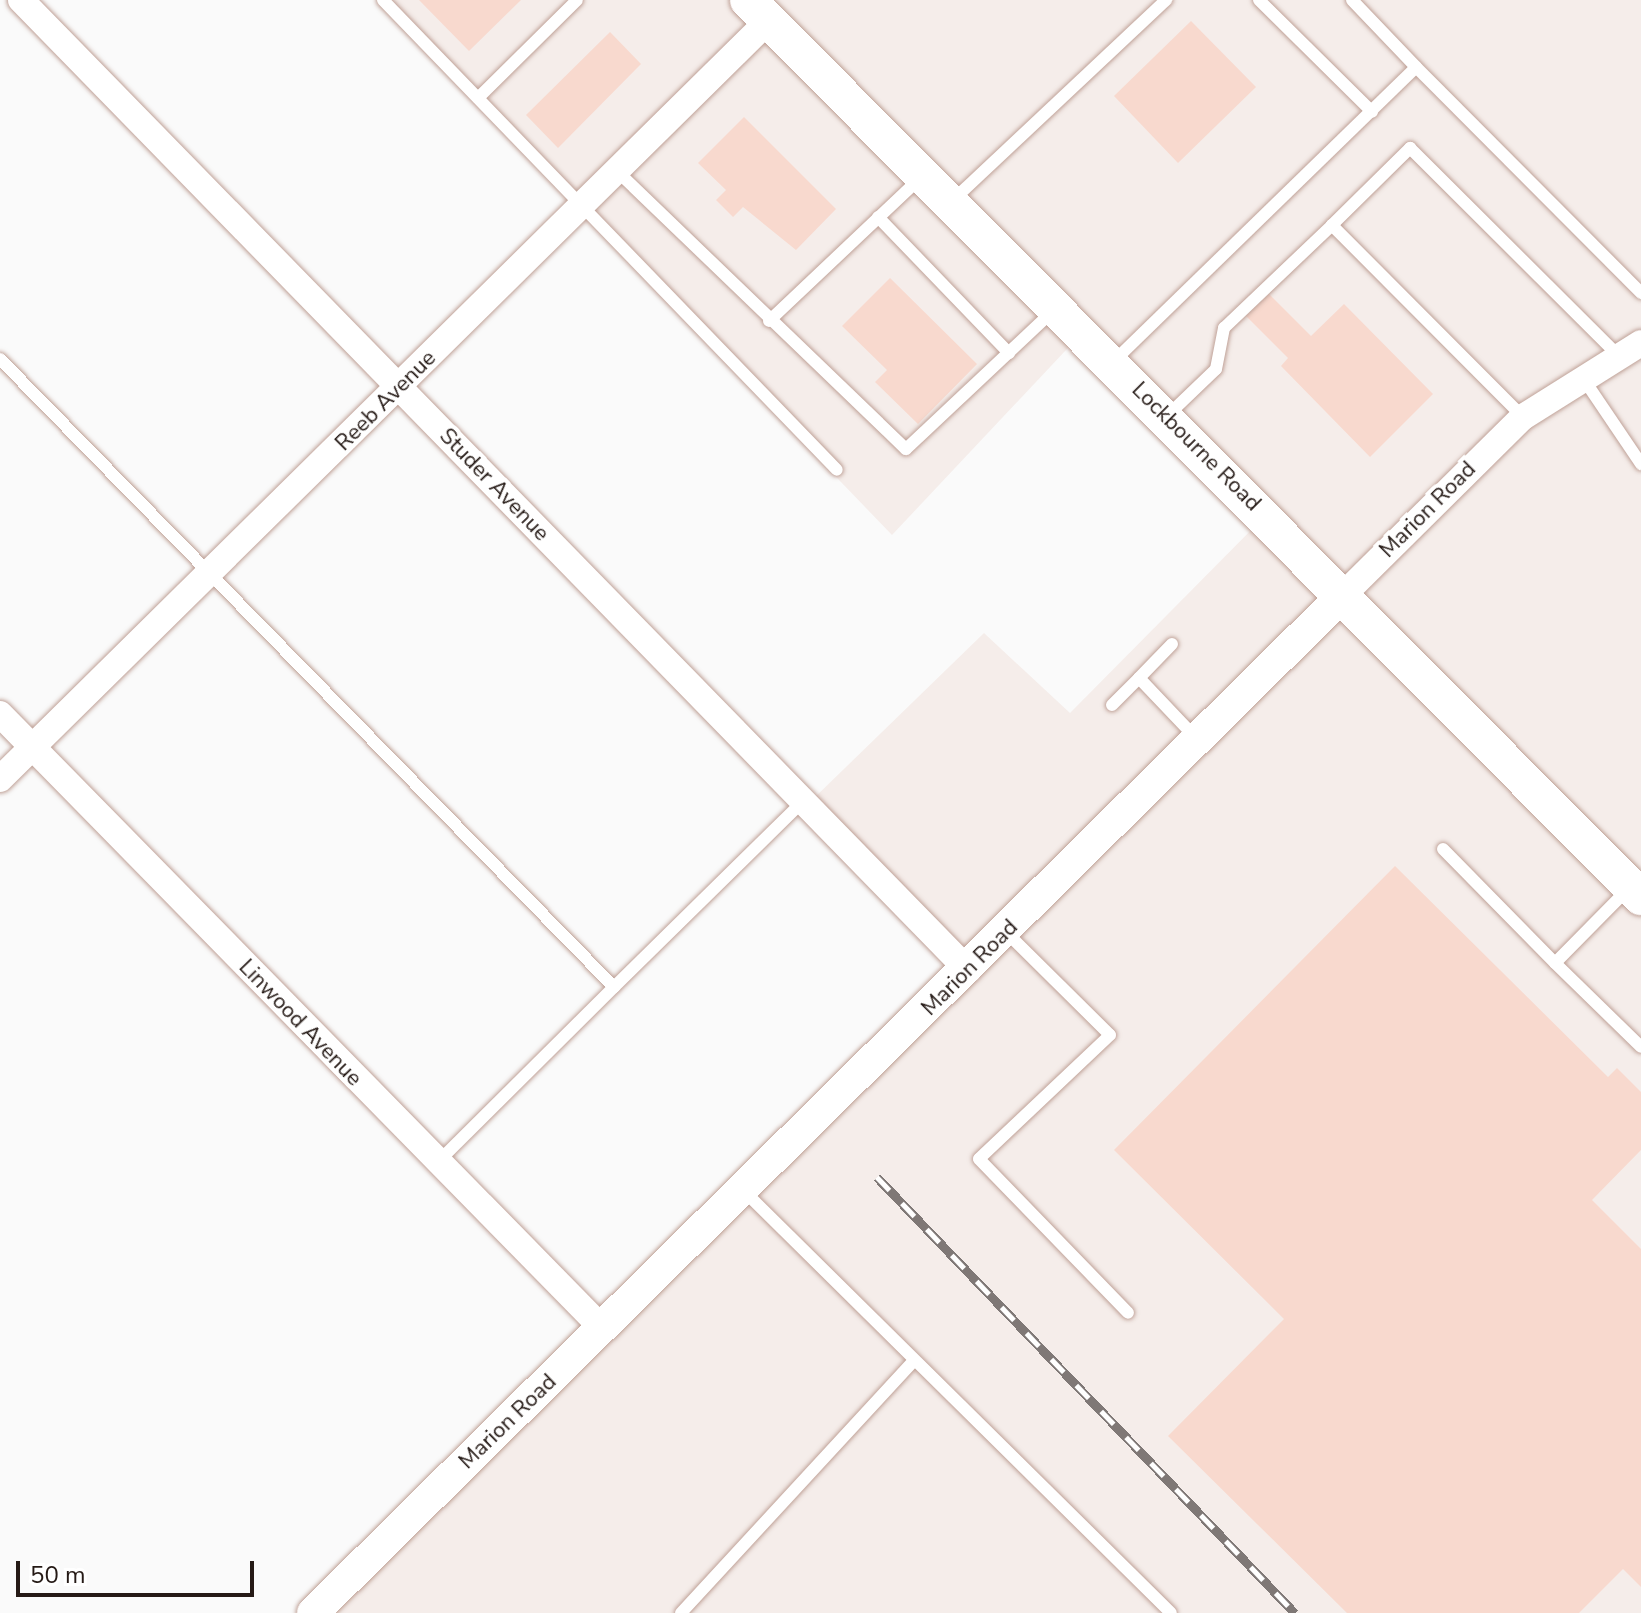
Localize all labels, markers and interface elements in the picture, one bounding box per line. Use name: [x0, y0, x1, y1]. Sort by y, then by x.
street label: Reeb Avenue: [330, 345, 442, 457]
street label: Lockbourne Road: [1126, 377, 1266, 517]
street label: Studer Avenue: [434, 423, 554, 547]
street label: Marion Road: [1374, 456, 1482, 564]
street label: Marion Road: [916, 914, 1024, 1022]
street label: Linwood Avenue: [233, 954, 367, 1092]
street label: Marion Road: [454, 1369, 562, 1475]
scale bar: [20, 1545, 258, 1595]
text: 50 m: [30, 1559, 86, 1591]

